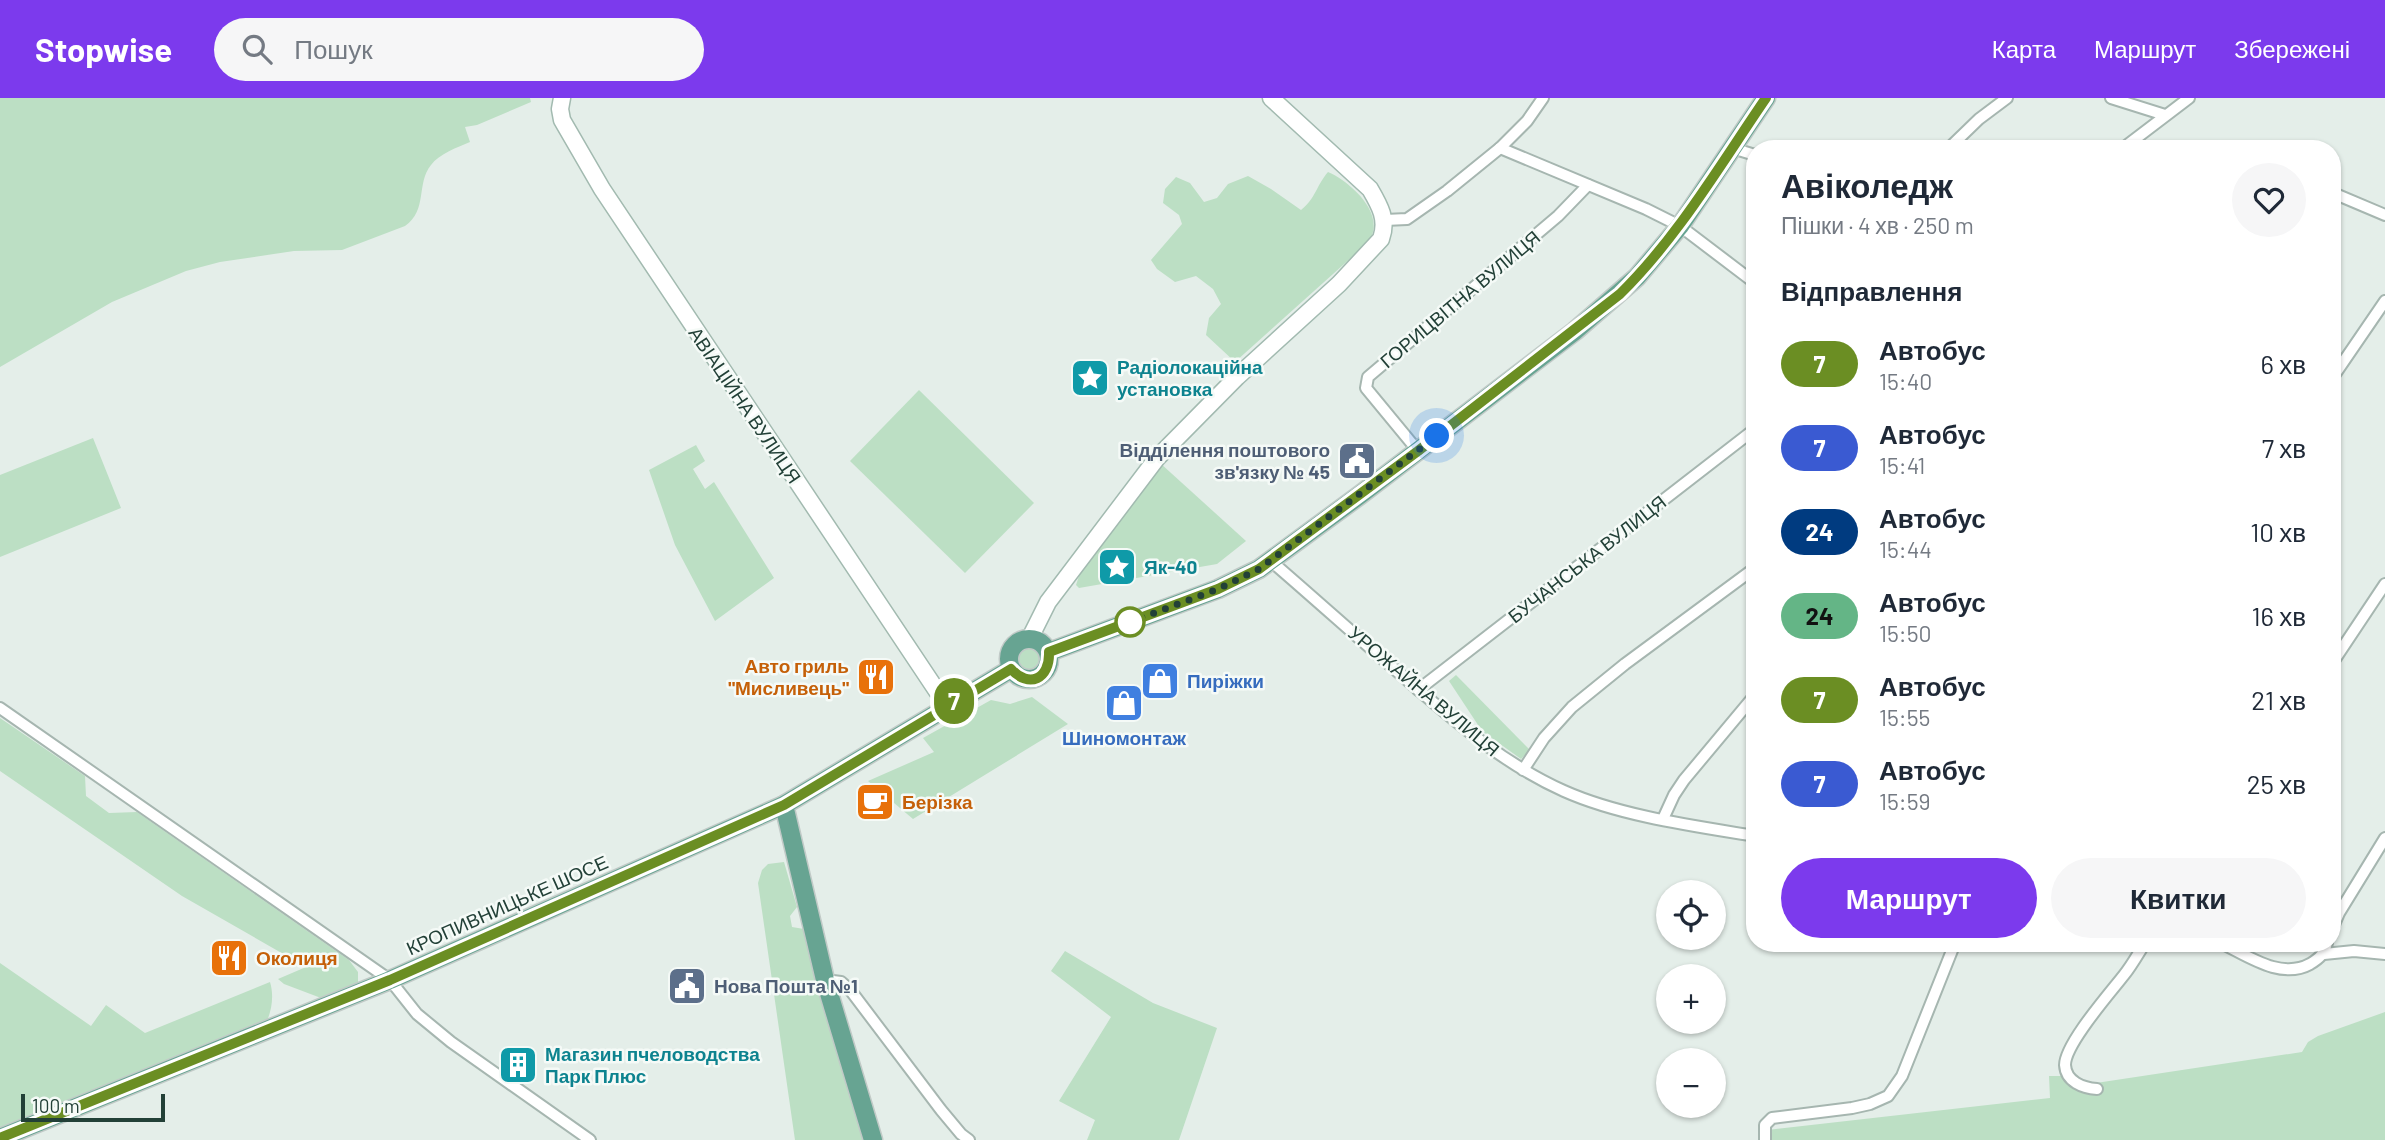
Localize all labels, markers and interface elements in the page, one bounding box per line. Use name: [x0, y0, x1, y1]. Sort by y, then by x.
search box: [214, 18, 704, 81]
text: Stopwise: [35, 29, 172, 69]
icon: search: [238, 30, 276, 68]
text: Пошук: [294, 33, 373, 64]
text: Карта: [1992, 34, 2056, 63]
text: Маршрут: [2094, 34, 2196, 63]
text: Збережені: [2234, 34, 2350, 63]
button: heart: [2232, 163, 2306, 237]
text: Авіколедж: [1781, 165, 1953, 205]
text: Пішки · 4 хв · 250 m: [1781, 211, 1974, 239]
street label: ГОРИЦВІТНА ВУЛИЦЯ: [1375, 225, 1544, 372]
text: Відправлення: [1781, 275, 1962, 306]
street label: АВІАЦІЙНА ВУЛИЦЯ: [684, 322, 806, 487]
text: Автобус: [1879, 334, 1986, 365]
text: 6 хв: [2261, 348, 2306, 379]
text: 7: [1814, 349, 1825, 378]
place label: Радіолокаційна установка: [1117, 355, 1263, 400]
place icon: Радіолокаційна установка: [1069, 357, 1111, 399]
text: 15:40: [1879, 367, 1932, 395]
your location: [1419, 418, 1454, 453]
text: Автобус: [1879, 418, 1986, 449]
text: 7 хв: [2262, 432, 2306, 463]
text: 7: [1814, 433, 1825, 462]
place label: Відділення поштового зв'язку № 45: [1119, 438, 1330, 483]
public building icon: Відділення поштового зв'язку № 45: [1336, 440, 1378, 482]
text: 15:41: [1879, 451, 1925, 479]
street label: БУЧАНСЬКА ВУЛИЦЯ: [1503, 490, 1670, 627]
text: Автобус: [1879, 502, 1986, 533]
text: 10 хв: [2250, 516, 2306, 547]
text: 24: [1806, 517, 1833, 546]
text: 15:44: [1879, 535, 1932, 563]
place icon: Як-40: [1096, 546, 1138, 588]
place label: Як-40: [1144, 555, 1197, 578]
text: Автобус: [1879, 586, 1986, 617]
text: 16 хв: [2251, 600, 2306, 631]
text: 24: [1806, 601, 1833, 630]
unlabelled marker: [1115, 607, 1145, 637]
text: 15:50: [1879, 619, 1932, 647]
street label: УРОЖАЙНА ВУЛИЦЯ: [1344, 621, 1505, 761]
place label: Авто гриль "Мисливець": [728, 654, 849, 699]
restaurant icon: Авто гриль "Мисливець": [855, 656, 897, 698]
shop icon: Пиріжки: [1139, 660, 1181, 702]
place label: Пиріжки: [1187, 669, 1264, 692]
text: Автобус: [1879, 670, 1986, 701]
line badge: 7: [931, 678, 977, 724]
shop icon: Шиномонтаж: [1103, 682, 1145, 724]
text: 21 хв: [2251, 684, 2306, 715]
text: 7: [1814, 685, 1825, 714]
text: 7: [948, 686, 960, 715]
text: 15:55: [1879, 703, 1930, 731]
place label: Шиномонтаж: [1062, 726, 1186, 749]
text: Автобус: [1879, 754, 1986, 785]
text: 25 хв: [2247, 768, 2306, 799]
text: 7: [1814, 769, 1825, 798]
cafe icon: Берізка: [854, 781, 896, 823]
text: 15:59: [1879, 787, 1930, 815]
place label: Берізка: [902, 790, 973, 813]
street label: КРОПИВНИЦЬКЕ ШОСЕ: [402, 850, 611, 959]
button: Маршрут: [1781, 858, 2037, 938]
button: Квитки: [2051, 858, 2306, 938]
map controls: [1656, 880, 1726, 1118]
button: locate: [1656, 880, 1726, 950]
restaurant icon: Околиця: [208, 937, 250, 979]
place label: Околиця: [256, 946, 338, 969]
button: +: [1656, 964, 1726, 1034]
public building icon: Нова Пошта №1: [666, 965, 708, 1007]
place label: Нова Пошта №1: [714, 974, 858, 997]
place label: Магазин пчеловодства Парк Плюс: [545, 1042, 760, 1087]
building icon: Магазин пчеловодства Парк Плюс: [497, 1044, 539, 1086]
button: −: [1656, 1048, 1726, 1118]
scale bar: [21, 1091, 164, 1123]
text: 100 m: [32, 1094, 80, 1117]

